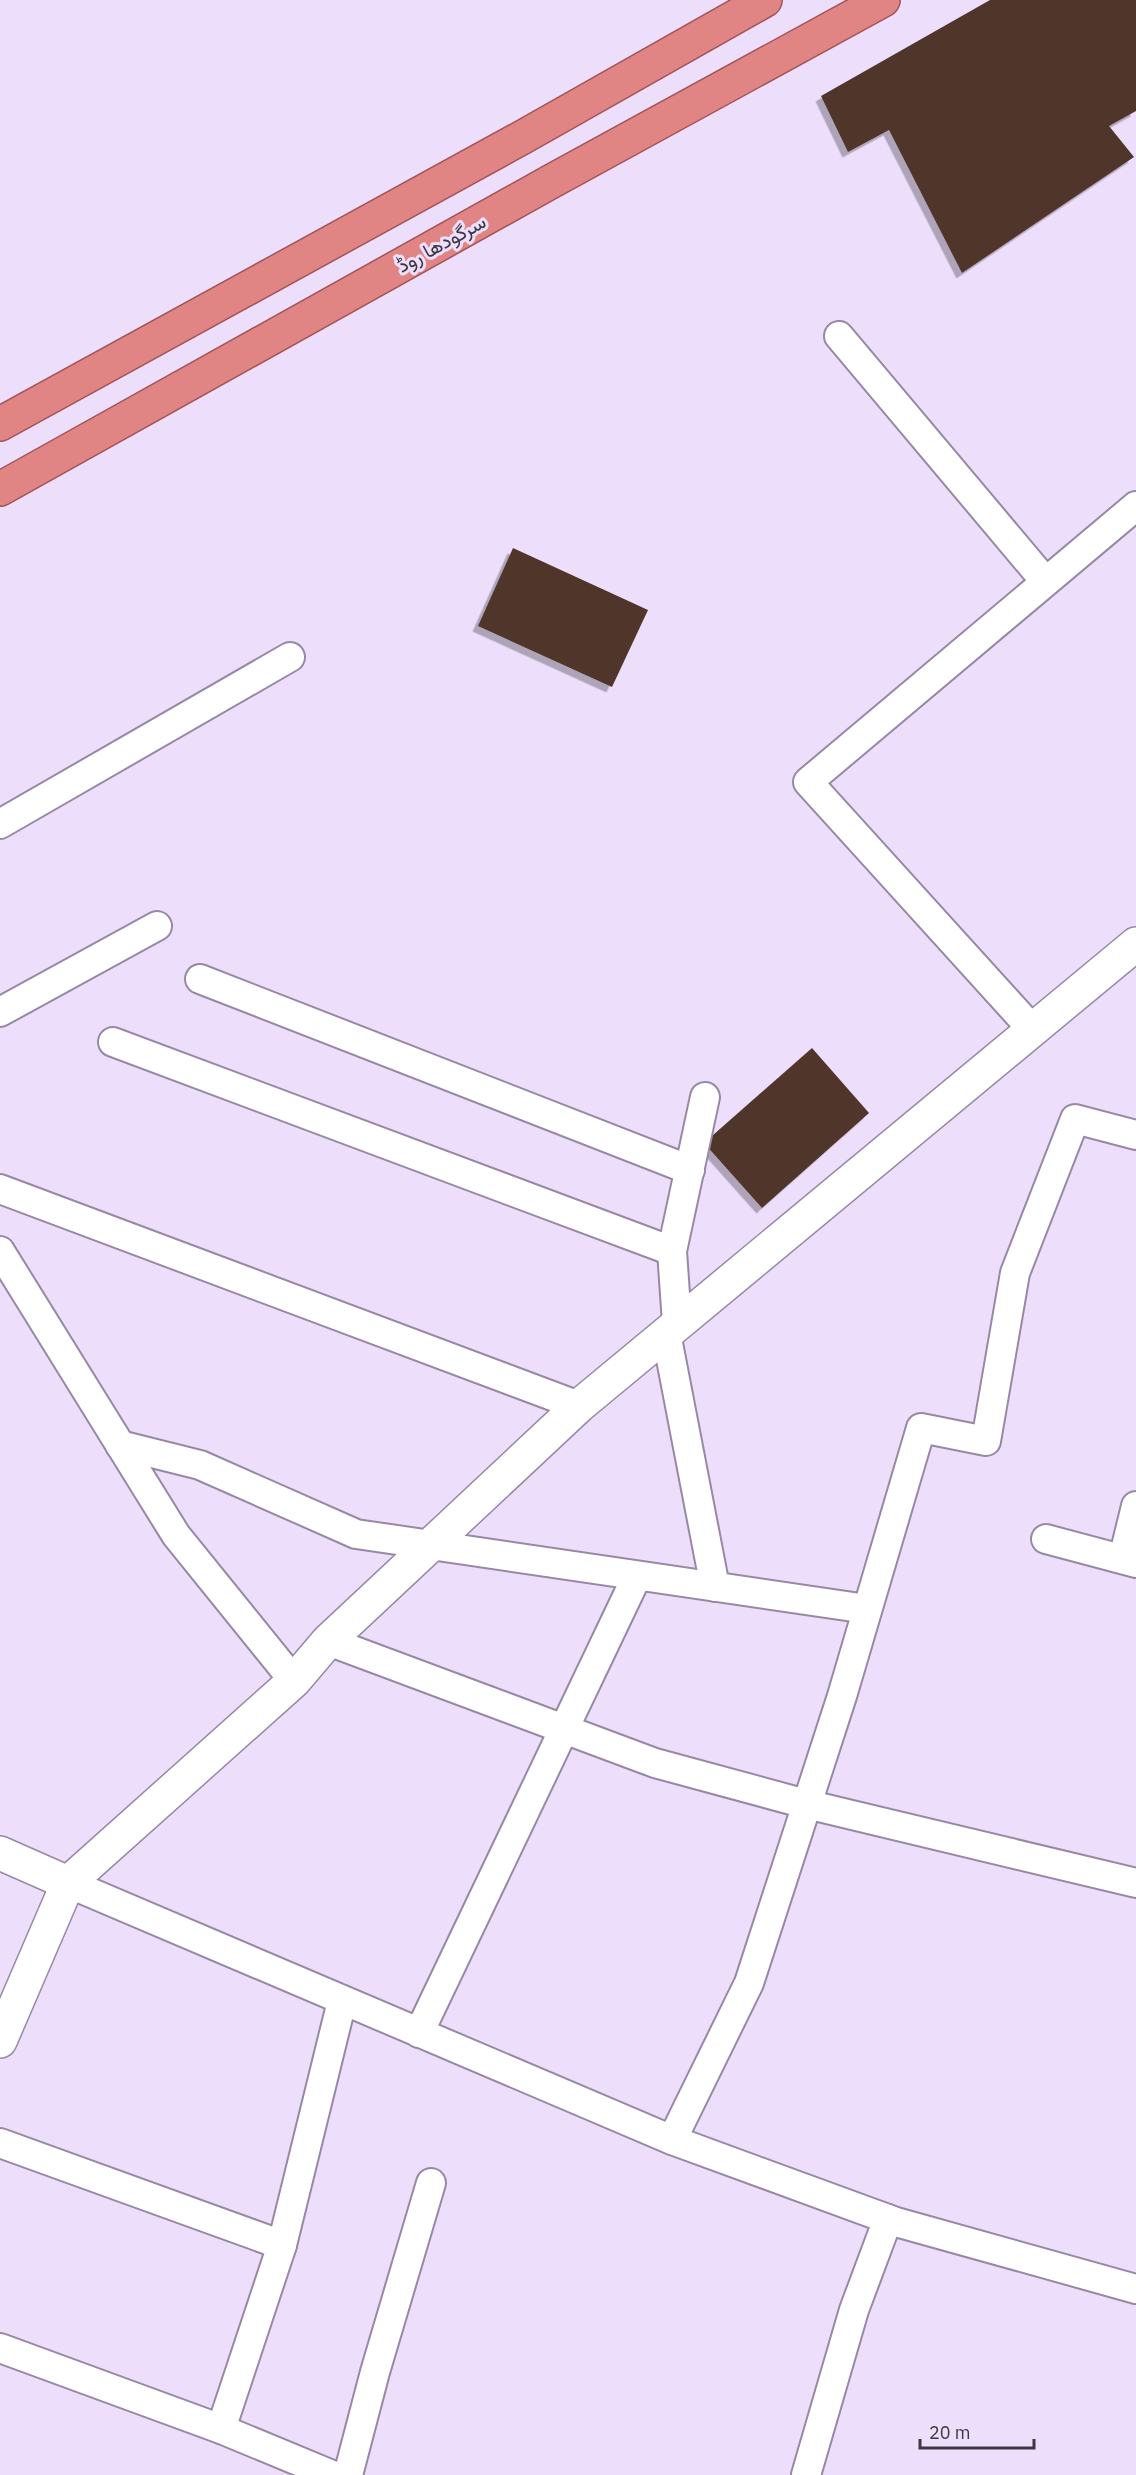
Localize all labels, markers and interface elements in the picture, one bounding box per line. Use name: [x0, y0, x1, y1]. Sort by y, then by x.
street label: سرگودھا روڈ: [392, 207, 490, 279]
scale bar: [920, 2412, 1034, 2450]
text: 20 m: [929, 2421, 971, 2444]

